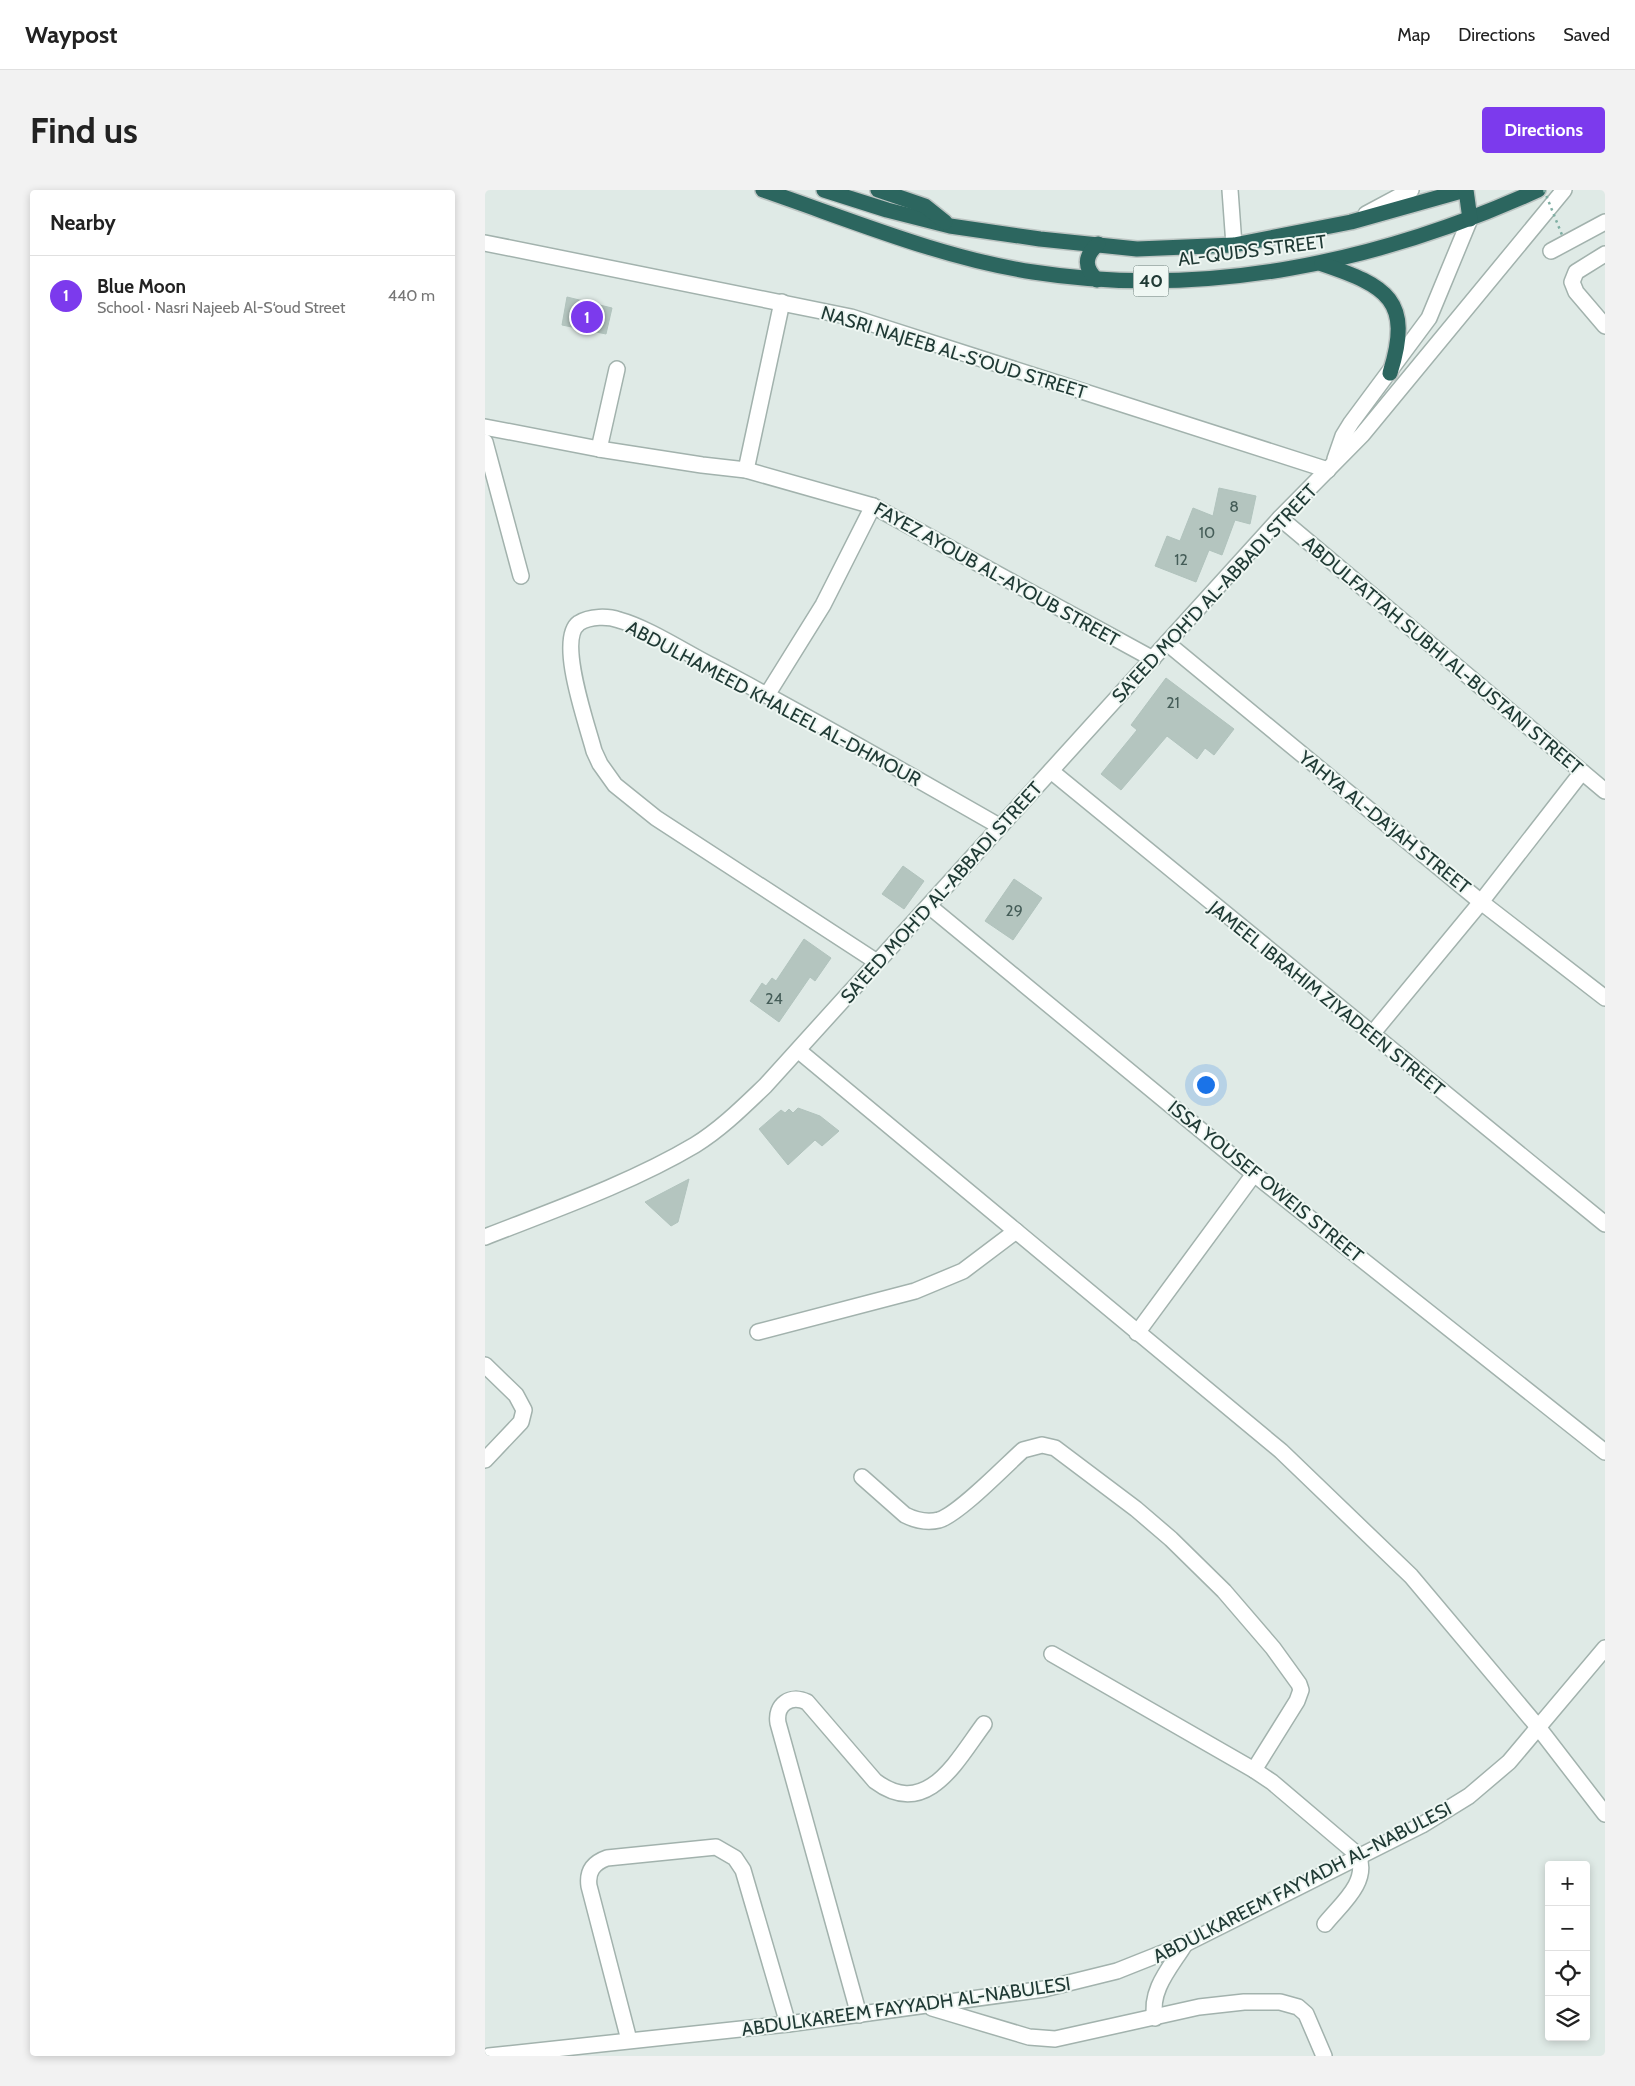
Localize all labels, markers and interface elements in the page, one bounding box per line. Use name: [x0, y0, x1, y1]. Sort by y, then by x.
text: Waypost: [25, 20, 117, 49]
text: Map: [1397, 24, 1430, 46]
text: Directions: [1458, 24, 1535, 46]
text: Saved: [1563, 24, 1610, 46]
button: Directions: [1482, 107, 1605, 153]
text: Find us: [30, 109, 138, 152]
text: Nearby: [50, 210, 116, 235]
street label: AL-QUDS STREET: [1176, 230, 1328, 271]
road number: 40: [1133, 266, 1169, 296]
text: Blue Moon: [97, 275, 186, 298]
text: 1: [63, 286, 69, 305]
text: 440 m: [388, 286, 435, 305]
text: School · Nasri Najeeb Al-S‘oud Street: [97, 298, 345, 317]
pin: 1: [571, 298, 603, 336]
street label: NASRI NAJEEB AL-S‘OUD STREET: [818, 301, 1089, 404]
street label: SA'EED MOH'D AL-ABBADI STREET: [1107, 479, 1322, 707]
street label: FAYEZ AYOUB AL-AYOUB STREET: [870, 497, 1123, 652]
house number: 8: [1229, 497, 1239, 516]
house number: 10: [1199, 523, 1215, 542]
street label: ABDULFATTAH SUBHI AL-BUSTANI STREET: [1298, 531, 1587, 779]
house number: 12: [1174, 550, 1188, 569]
street label: ABDULHAMEED KHALEEL AL-DHMOUR: [622, 616, 926, 791]
house number: 21: [1166, 693, 1180, 712]
street label: YAHYA AL-DA‘JAH STREET: [1293, 745, 1475, 899]
street label: SA'EED MOH'D AL-ABBADI STREET: [836, 777, 1047, 1008]
street label: JAMEEL IBRAHIM ZIYADEEN STREET: [1203, 895, 1449, 1101]
house number: 29: [1005, 901, 1023, 920]
house number: 24: [765, 989, 783, 1008]
your location: [1193, 1072, 1219, 1098]
street label: ISSA YOUSEF OWEIS STREET: [1163, 1095, 1368, 1267]
street label: ABDULKAREEM FAYYADH AL-NABULESI: [1149, 1797, 1455, 1968]
map controls: [1545, 1861, 1590, 2041]
button: +: [1545, 1861, 1590, 1906]
button: −: [1545, 1906, 1590, 1951]
button: locate: [1545, 1951, 1590, 1996]
street label: ABDULKAREEM FAYYADH AL-NABULESI: [740, 1972, 1072, 2041]
button: layers: [1545, 1996, 1590, 2041]

